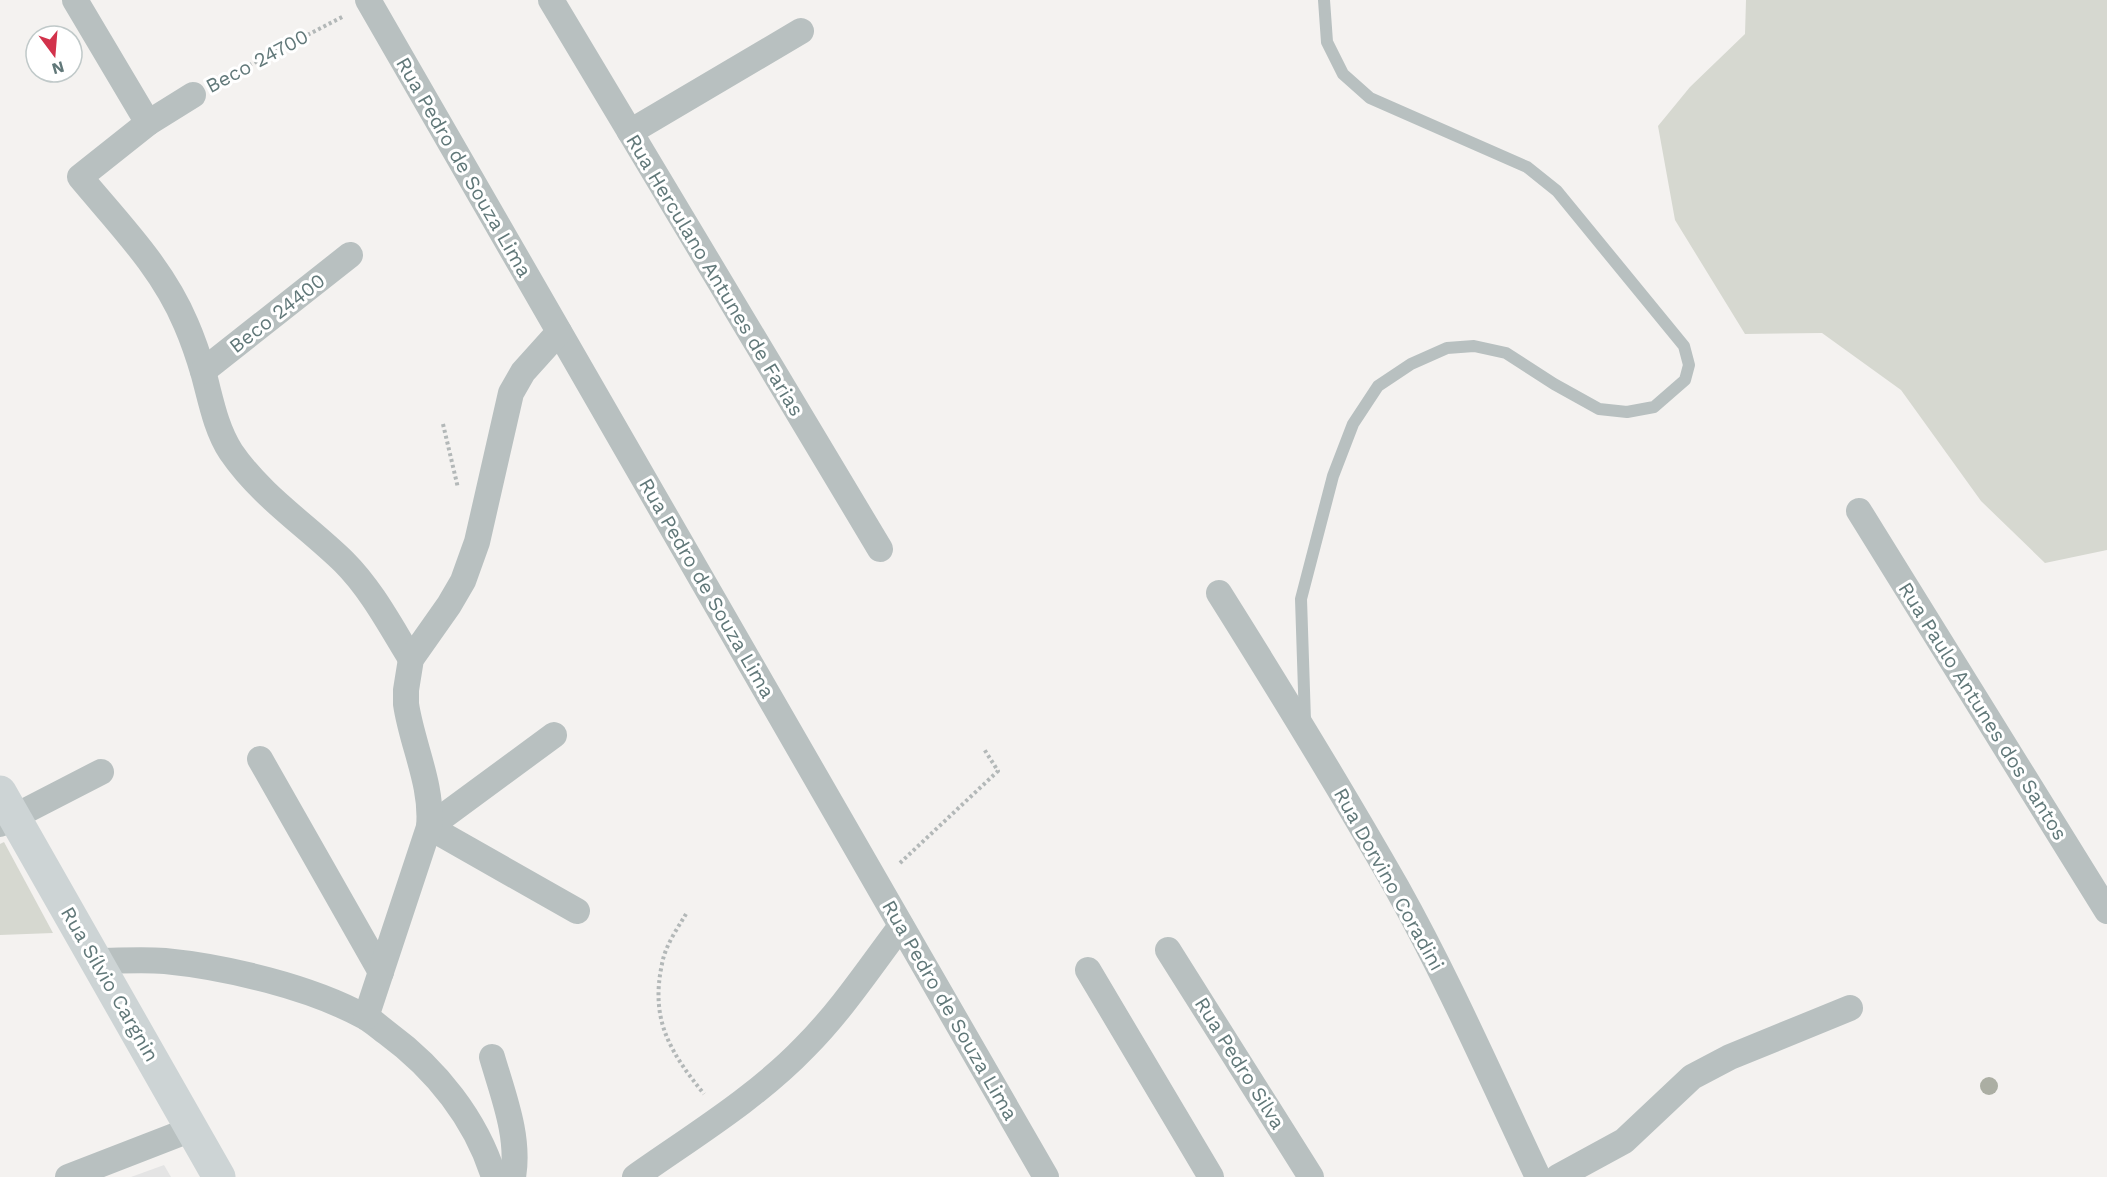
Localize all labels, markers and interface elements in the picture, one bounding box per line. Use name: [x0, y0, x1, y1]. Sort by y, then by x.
north arrow: [24, 24, 84, 84]
street label: Beco 24700: [202, 24, 312, 98]
street label: Rua Pedro de Souza Lima: [391, 53, 537, 281]
text: N: [50, 57, 66, 79]
street label: Rua Herculano Antunes de Farias: [621, 130, 809, 420]
street label: Beco 24400: [224, 268, 330, 358]
street label: Rua Pedro de Souza Lima: [634, 474, 780, 702]
street label: Rua Paulo Antunes dos Santos: [1893, 578, 2073, 844]
street label: Rua Dorvino Coradini: [1329, 783, 1449, 975]
street label: Rua Pedro de Souza Lima: [877, 896, 1023, 1124]
street label: Rua Sílvio Cargnin: [56, 902, 164, 1066]
street label: Rua Pedro Silva: [1190, 993, 1290, 1133]

